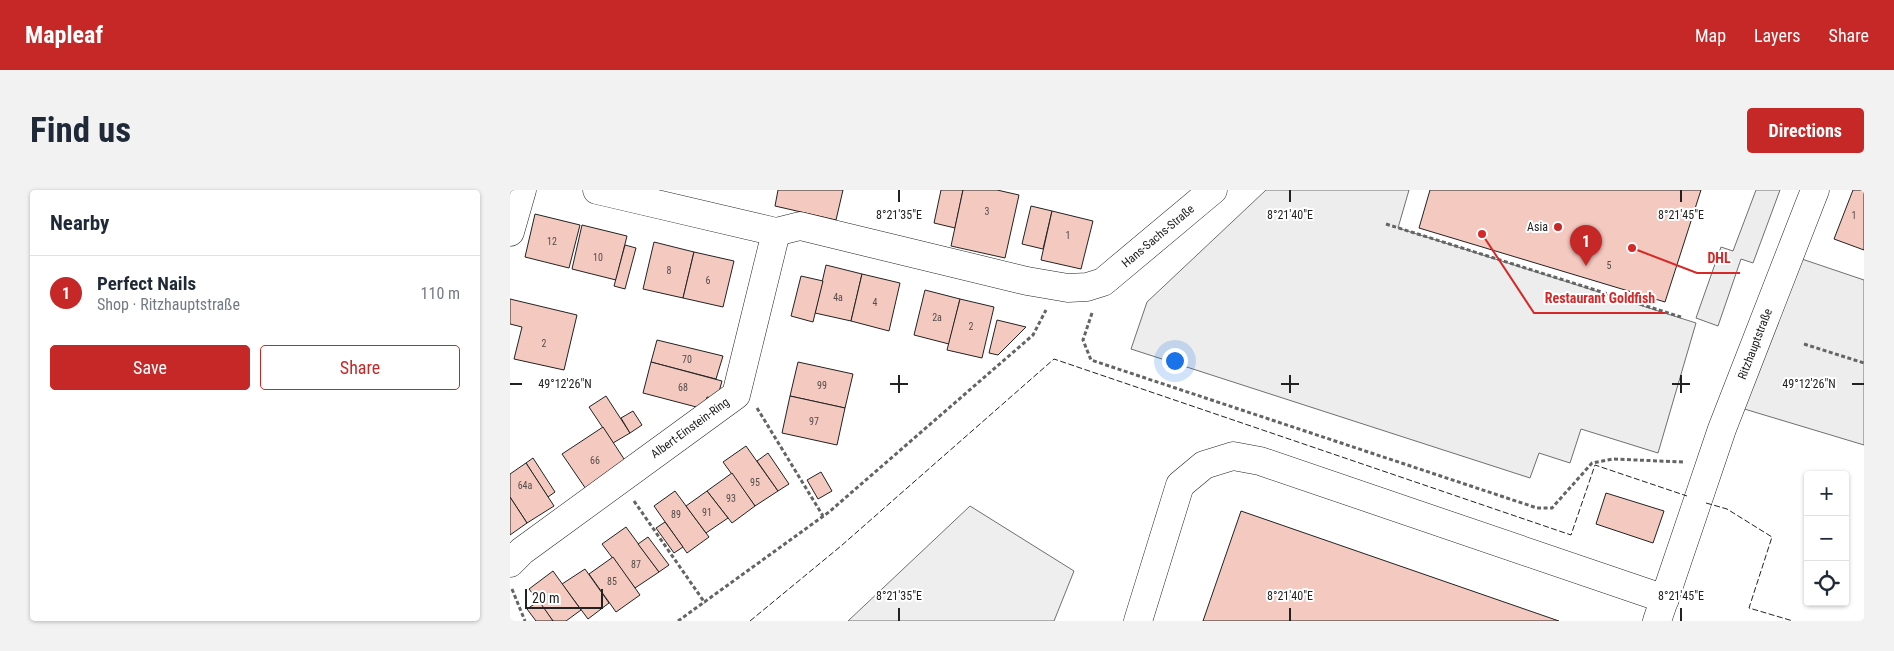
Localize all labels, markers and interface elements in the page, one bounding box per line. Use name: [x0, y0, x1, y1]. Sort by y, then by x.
text: Mapleaf: [25, 21, 103, 49]
text: Map: [1695, 25, 1726, 46]
text: Layers: [1754, 25, 1801, 46]
text: Share: [1829, 25, 1869, 46]
button: Directions: [1747, 108, 1864, 153]
text: Find us: [30, 110, 131, 151]
street label: Hans-Sachs-Straße: [1119, 201, 1197, 270]
house number: 3: [985, 206, 990, 217]
text: 8°21'35"E: [876, 208, 922, 222]
text: 8°21'40"E: [1267, 208, 1313, 222]
text: 8°21'45"E: [1658, 208, 1704, 222]
house number: 1: [1852, 210, 1856, 221]
text: Nearby: [50, 211, 109, 235]
place label: Asia: [1527, 220, 1548, 234]
marker: Asia: [1552, 221, 1564, 233]
pin: 1: [1570, 225, 1602, 266]
house number: 1: [1066, 230, 1070, 241]
house number: 12: [547, 236, 557, 247]
callout: DHL: [1697, 244, 1740, 273]
text: DHL: [1707, 250, 1731, 266]
house number: 10: [593, 252, 603, 263]
house number: 5: [1607, 260, 1612, 271]
house number: 8: [667, 265, 672, 276]
text: Perfect Nails: [97, 272, 196, 295]
house number: 6: [706, 275, 711, 286]
text: 1: [62, 284, 70, 303]
text: 110 m: [421, 284, 460, 303]
callout: Restaurant Goldfish: [1534, 284, 1665, 313]
text: Restaurant Goldfish: [1545, 290, 1655, 306]
house number: 4a: [833, 292, 843, 303]
text: Shop · Ritzhauptstraße: [97, 295, 240, 314]
house number: 4: [873, 297, 878, 308]
street label: Ritzhauptstraße: [1735, 306, 1775, 381]
house number: 2a: [932, 312, 942, 323]
house number: 2: [969, 321, 974, 332]
house number: 2: [542, 338, 547, 349]
button: Save: [50, 345, 250, 390]
button: Share: [260, 345, 460, 390]
your location: [1162, 348, 1188, 374]
house number: 70: [682, 354, 692, 365]
text: 49°12'26"N: [538, 377, 592, 391]
text: 49°12'26"N: [1782, 377, 1836, 391]
house number: 99: [817, 380, 827, 391]
house number: 68: [678, 382, 688, 393]
street label: Albert-Einstein-Ring: [648, 395, 732, 461]
house number: 97: [809, 416, 819, 427]
house number: 66: [590, 455, 600, 466]
map controls: [1804, 471, 1849, 606]
button: +: [1804, 471, 1849, 516]
house number: 95: [750, 477, 760, 488]
house number: 64a: [518, 480, 533, 491]
house number: 93: [726, 493, 736, 504]
house number: 91: [702, 507, 712, 518]
house number: 89: [671, 509, 681, 520]
button: −: [1804, 516, 1849, 561]
house number: 87: [631, 559, 641, 570]
button: locate: [1804, 561, 1849, 606]
house number: 85: [607, 576, 617, 587]
scale bar: [525, 586, 602, 609]
text: 8°21'35"E: [876, 589, 922, 603]
text: 8°21'40"E: [1267, 589, 1313, 603]
text: 8°21'45"E: [1658, 589, 1704, 603]
text: 20 m: [532, 590, 560, 606]

